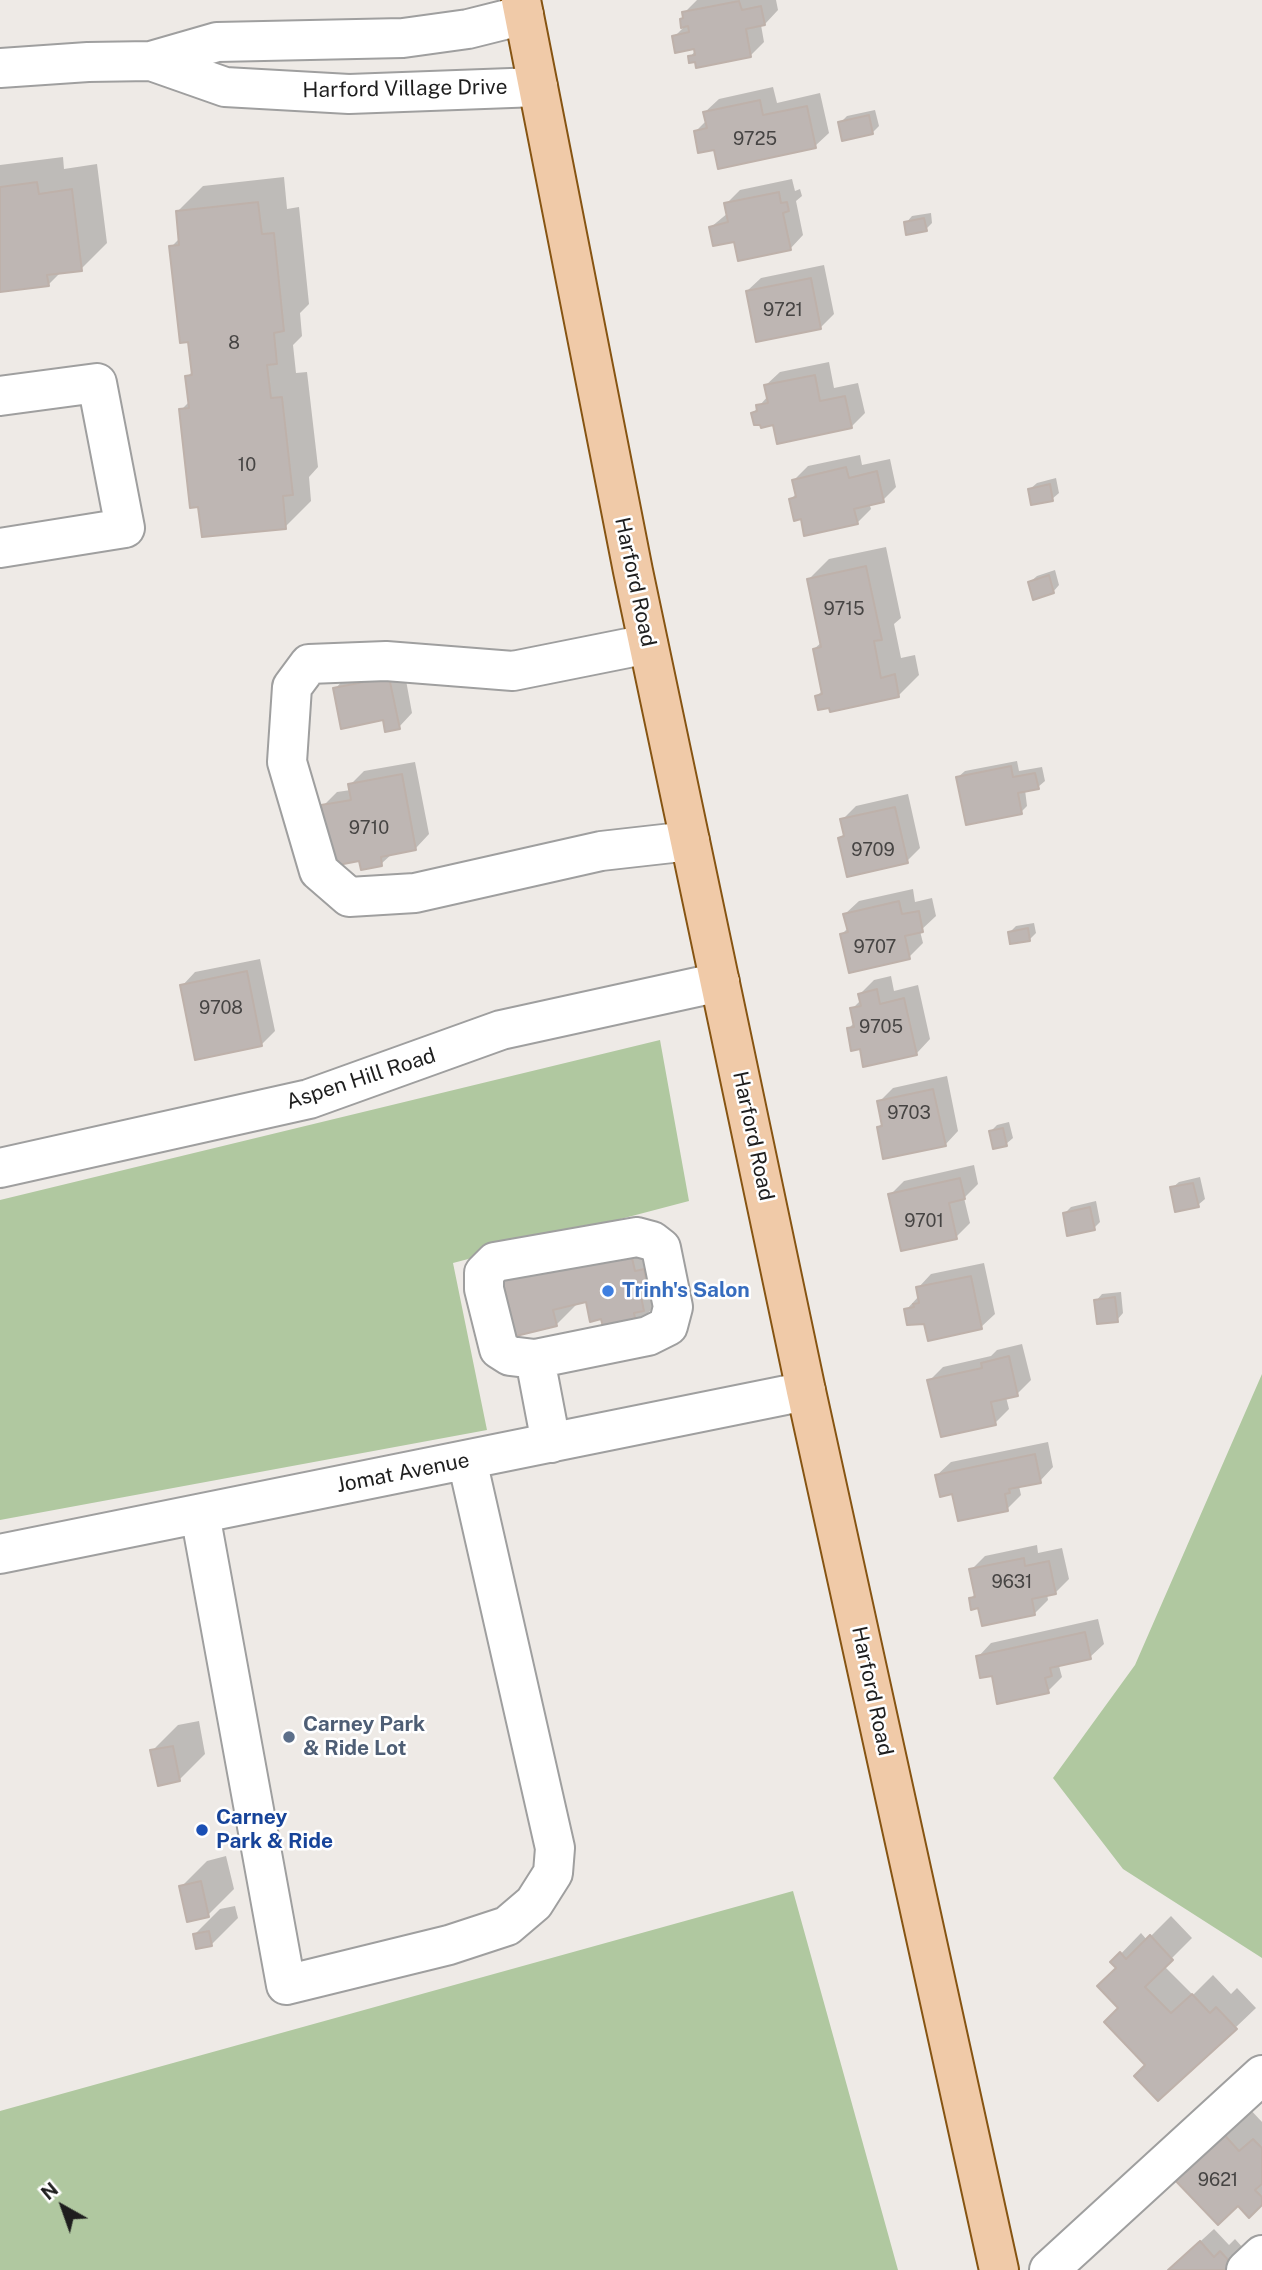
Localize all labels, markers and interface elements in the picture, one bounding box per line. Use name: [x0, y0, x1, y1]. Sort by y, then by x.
street label: Harford Village Drive: [302, 75, 508, 103]
house number: 9725: [733, 128, 777, 150]
house number: 9721: [763, 299, 803, 321]
house number: 8: [228, 332, 240, 354]
house number: 10: [238, 454, 256, 476]
street label: Harford Road: [609, 515, 661, 649]
house number: 9715: [824, 598, 864, 620]
house number: 9710: [349, 817, 389, 839]
house number: 9709: [851, 839, 895, 861]
house number: 9707: [854, 936, 896, 958]
house number: 9708: [199, 997, 243, 1019]
house number: 9705: [859, 1016, 903, 1038]
street label: Aspen Hill Road: [283, 1043, 439, 1115]
street label: Harford Road: [727, 1069, 779, 1203]
house number: 9703: [887, 1102, 931, 1124]
house number: 9701: [904, 1210, 944, 1232]
place label: Trinh's Salon: [622, 1278, 750, 1304]
marker: Trinh's Salon: [600, 1283, 616, 1299]
street label: Jomat Avenue: [334, 1448, 472, 1498]
house number: 9631: [992, 1571, 1032, 1593]
street label: Harford Road: [846, 1624, 898, 1758]
place label: Carney Park & Ride Lot: [303, 1712, 425, 1762]
marker: Carney Park & Ride Lot: [281, 1729, 297, 1745]
place label: Carney Park & Ride: [216, 1805, 333, 1855]
marker: Carney Park & Ride: [194, 1822, 210, 1838]
house number: 9621: [1198, 2169, 1238, 2191]
north arrow: [28, 2172, 98, 2242]
text: N: [37, 2178, 62, 2204]

